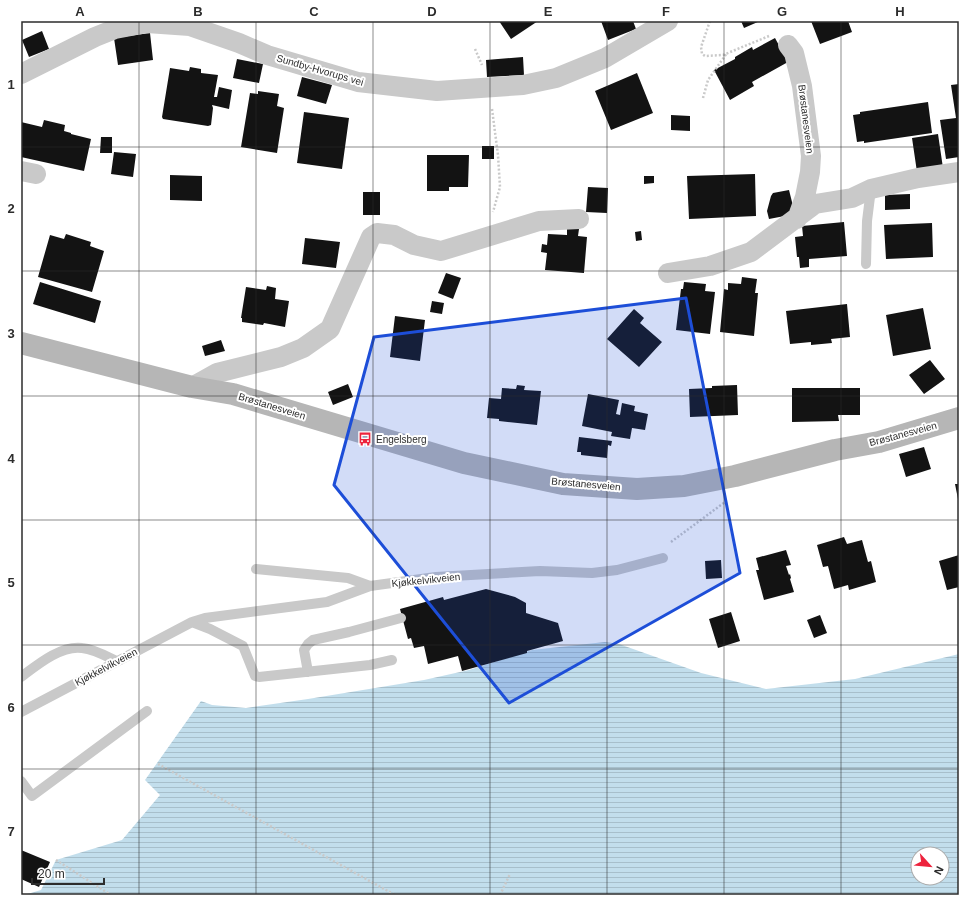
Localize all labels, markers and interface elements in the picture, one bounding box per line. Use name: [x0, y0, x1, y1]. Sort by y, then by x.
text: A: [75, 4, 85, 19]
text: B: [193, 4, 203, 19]
text: C: [309, 4, 319, 19]
text: D: [427, 4, 437, 19]
text: E: [544, 4, 553, 19]
text: F: [662, 4, 670, 19]
text: G: [777, 4, 787, 19]
text: H: [895, 4, 905, 19]
street label: Sundby-Hvorups vei: [275, 52, 365, 88]
text: 1: [7, 77, 15, 92]
street label: Brøstanesveien: [796, 84, 816, 154]
text: 2: [7, 201, 15, 216]
text: 3: [7, 326, 15, 341]
street label: Brøstanesveien: [237, 391, 307, 421]
street label: Brøstanesveien: [868, 420, 938, 448]
bus stop icon: Engelsberg: [357, 431, 373, 447]
place label: Engelsberg: [376, 434, 427, 445]
text: 4: [7, 451, 15, 466]
street label: Brøstanesveien: [551, 475, 621, 493]
street label: Kjøkkelvikveien: [391, 571, 461, 589]
text: 5: [7, 575, 15, 590]
street label: Kjøkkelvikveien: [73, 646, 139, 688]
text: 6: [7, 700, 15, 715]
text: 7: [7, 824, 15, 839]
north arrow: [910, 846, 950, 886]
scale bar: [32, 860, 104, 886]
text: N: [932, 864, 946, 877]
text: 20 m: [38, 867, 65, 881]

